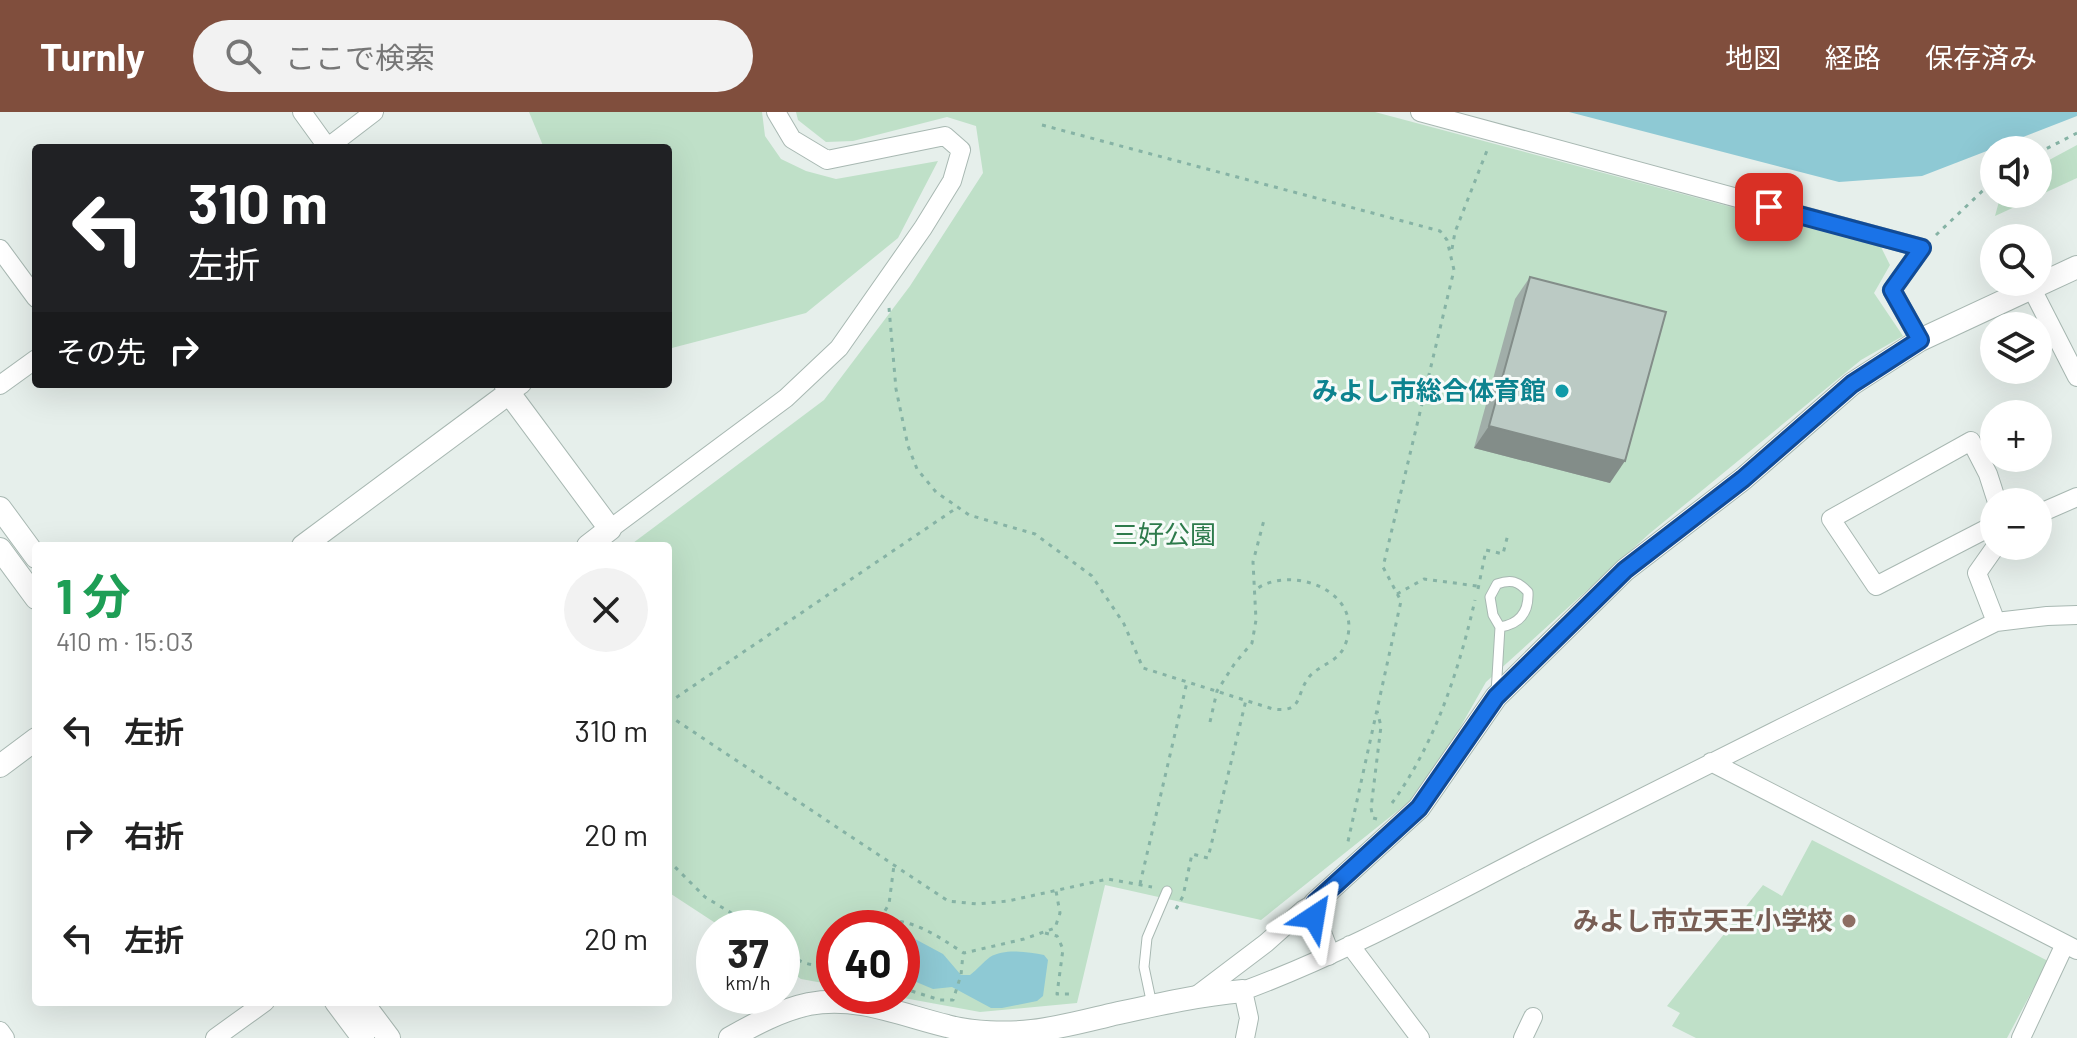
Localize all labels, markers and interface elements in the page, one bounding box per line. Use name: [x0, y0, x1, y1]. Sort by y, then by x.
search box: [193, 20, 753, 92]
text: Turnly: [40, 33, 145, 79]
icon: search: [221, 34, 265, 78]
text: ここで検索: [285, 39, 435, 75]
text: 地図: [1725, 40, 1781, 74]
text: 経路: [1825, 40, 1881, 74]
text: 保存済み: [1925, 40, 2037, 74]
map controls: [1980, 136, 2052, 560]
button: sound: [1980, 136, 2052, 208]
text: 310 m: [188, 168, 328, 235]
pin: [1735, 173, 1803, 241]
icon: left: [56, 176, 160, 280]
icon: arrive: [1747, 185, 1791, 229]
button: search: [1980, 224, 2052, 296]
text: 左折: [188, 242, 260, 285]
button: layers: [1980, 312, 2052, 384]
icon: right: [162, 328, 206, 372]
text: その先: [56, 333, 146, 369]
place label: みよし市総合体育館: [1312, 374, 1546, 405]
marker: みよし市総合体育館: [1553, 382, 1571, 400]
button: +: [1980, 400, 2052, 472]
button: −: [1980, 488, 2052, 560]
park label: 三好公園: [1112, 518, 1216, 549]
text: 1 分: [56, 566, 131, 624]
button: close: [564, 568, 648, 652]
text: 410 m · 15:03: [56, 625, 194, 656]
icon: left: [56, 708, 100, 752]
text: 310 m: [575, 712, 648, 748]
text: 左折: [124, 713, 184, 749]
icon: right: [56, 812, 100, 856]
text: 20 m: [584, 816, 648, 852]
text: 右折: [124, 817, 184, 853]
position arrow: [1272, 875, 1356, 959]
place label: みよし市立天王小学校: [1573, 904, 1833, 935]
speed limit sign: 40: [816, 910, 920, 1014]
marker: みよし市立天王小学校: [1840, 912, 1858, 930]
icon: left: [56, 916, 100, 960]
text: 20 m: [584, 920, 648, 956]
text: 左折: [124, 921, 184, 957]
text: 37: [727, 928, 769, 976]
text: km/h: [725, 970, 771, 994]

